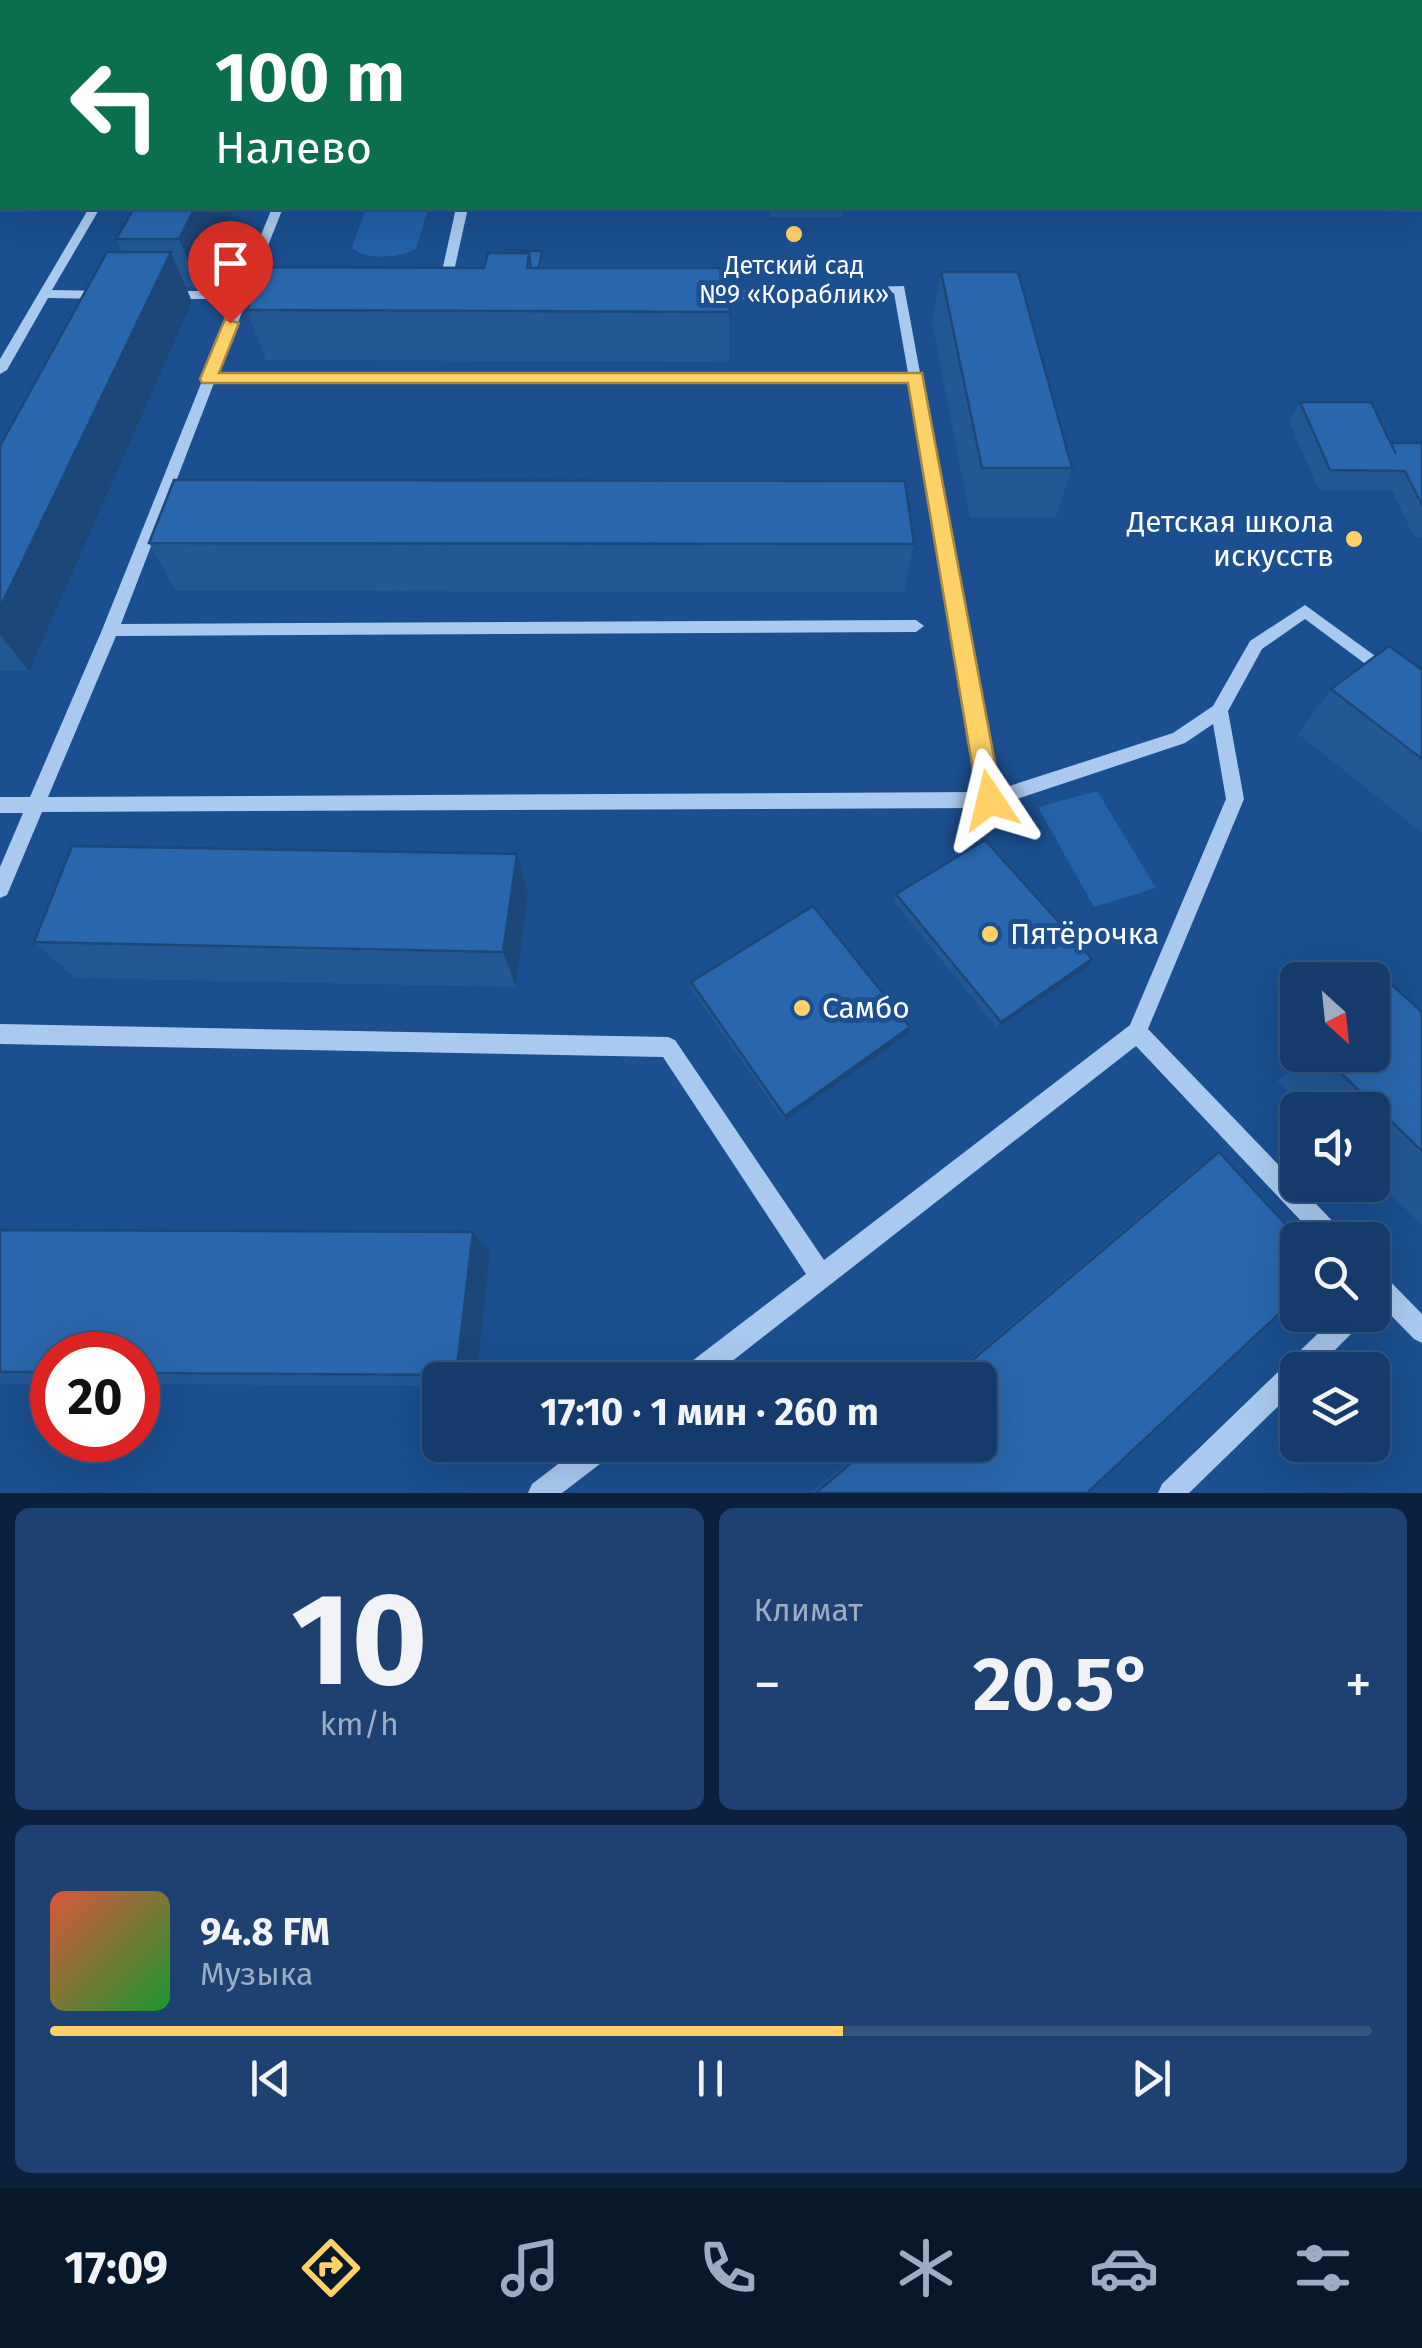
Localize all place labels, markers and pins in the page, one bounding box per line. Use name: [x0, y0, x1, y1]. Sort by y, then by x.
pin: [188, 221, 273, 324]
marker: Детский сад №9 «Кораблик»: [783, 223, 805, 245]
place label: Детский сад №9 «Кораблик»: [699, 251, 889, 310]
place label: Детская школа искусств: [1126, 504, 1334, 574]
marker: Детская школа искусств: [1343, 528, 1365, 550]
place label: Пятёрочка: [1010, 916, 1159, 952]
marker: Пятёрочка: [979, 923, 1001, 945]
place label: Самбо: [822, 990, 910, 1026]
marker: Самбо: [791, 997, 813, 1019]

